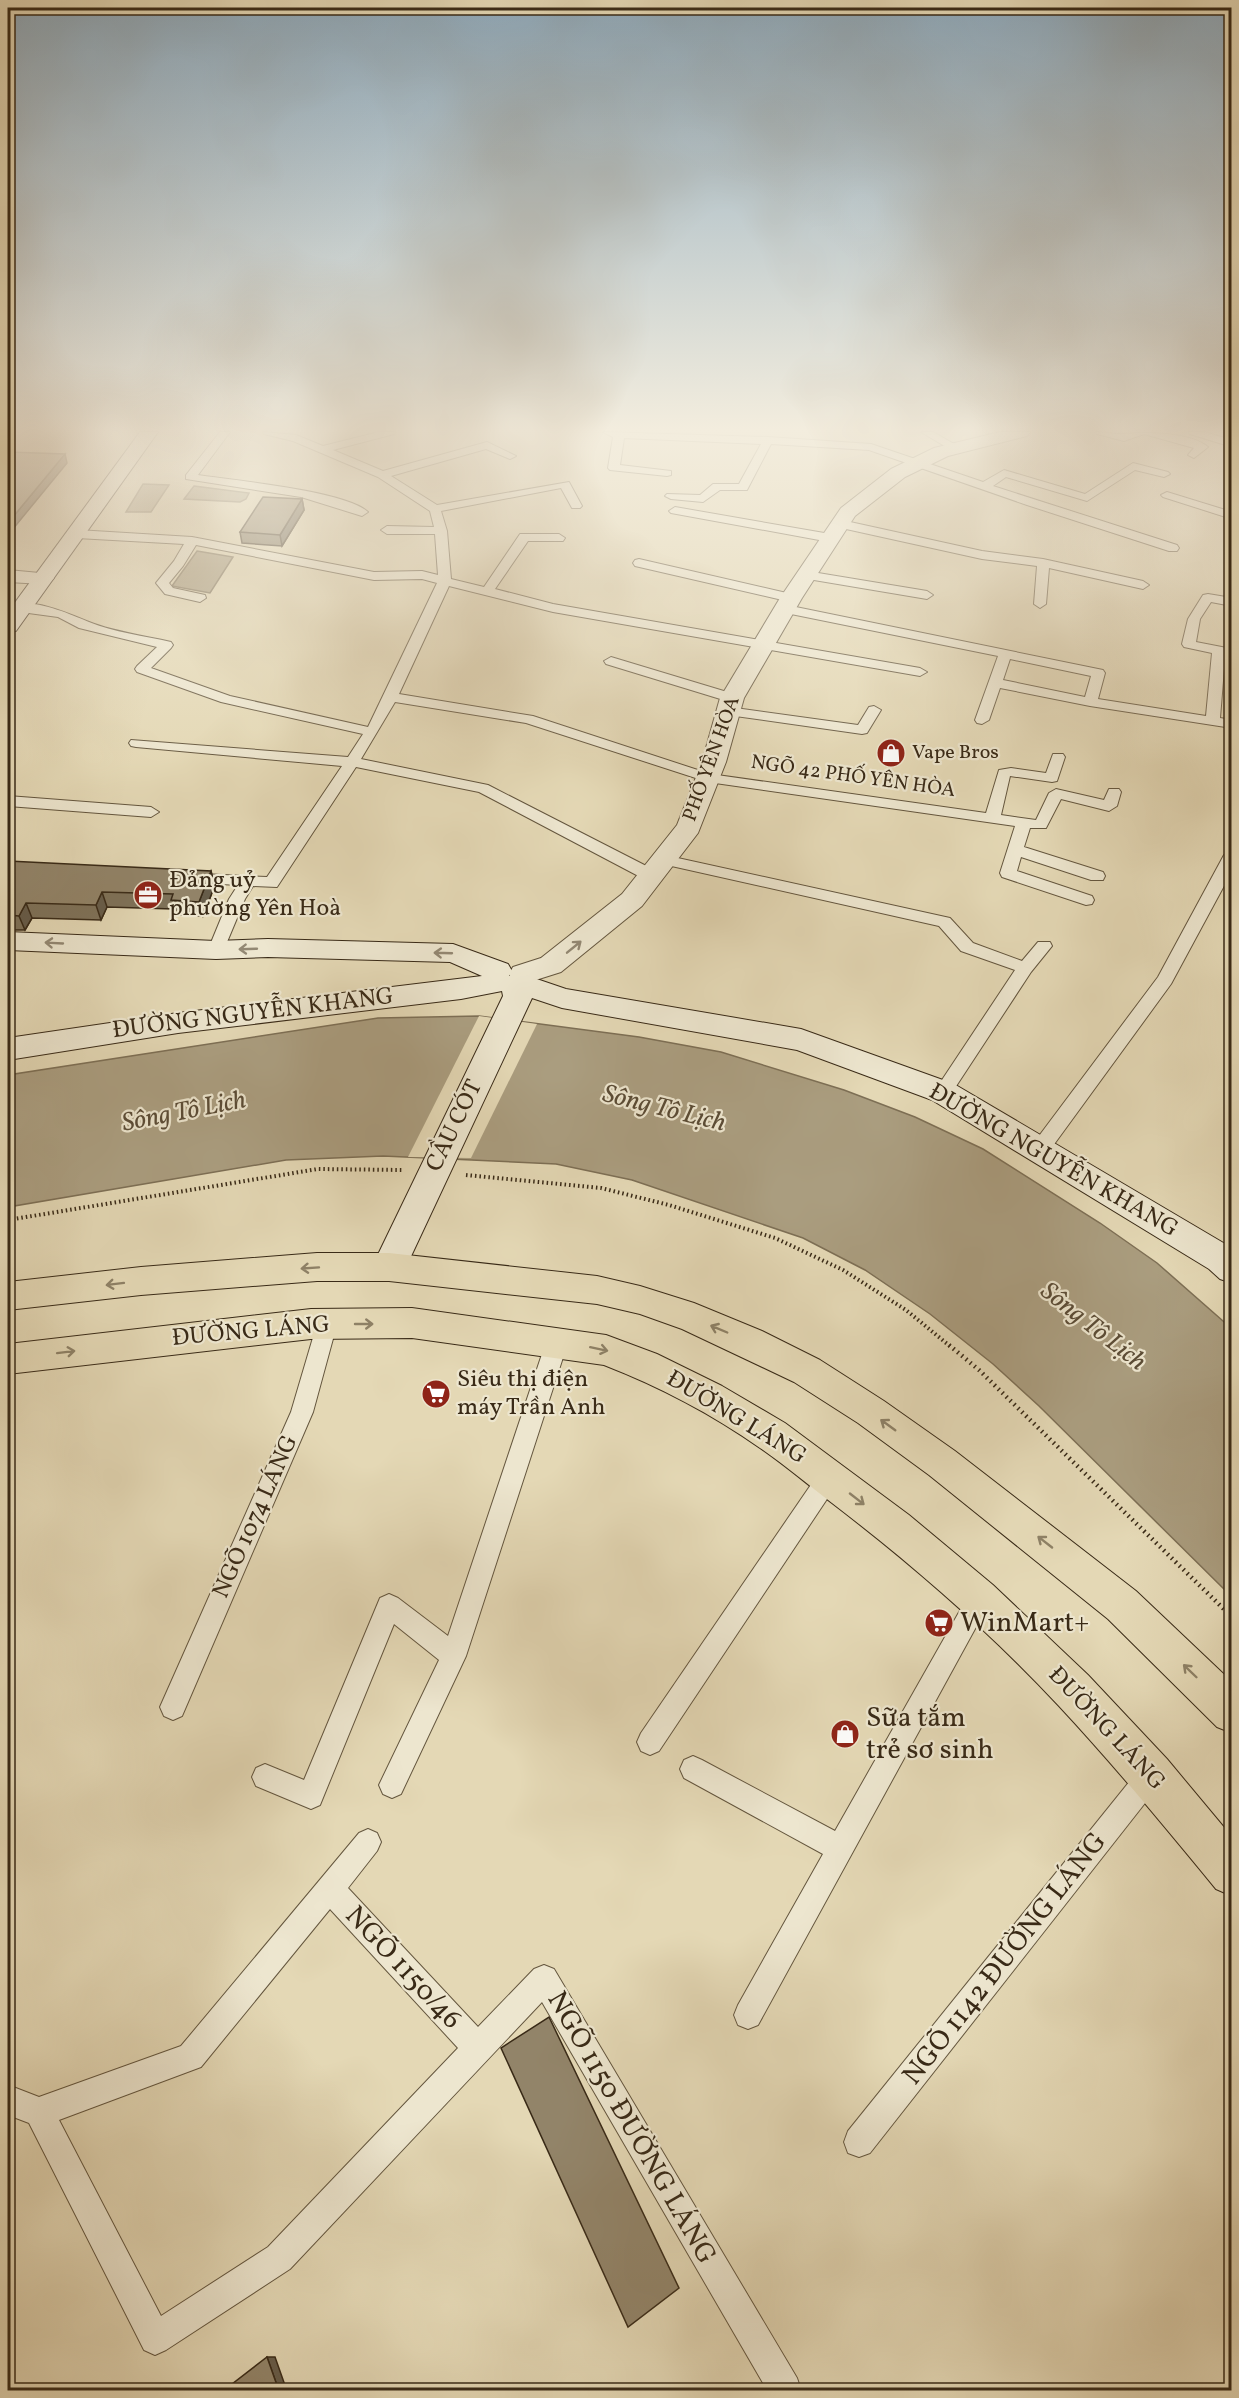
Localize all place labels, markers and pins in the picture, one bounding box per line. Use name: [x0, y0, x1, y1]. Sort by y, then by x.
shop icon: Vape Bros: [875, 737, 907, 769]
place label: Vape Bros: [912, 739, 999, 767]
place label: Đảng uỷ phường Yên Hoà: [169, 864, 341, 926]
office icon: Đảng uỷ phường Yên Hoà: [132, 879, 164, 911]
place label: Siêu thị điện máy Trần Anh: [457, 1363, 606, 1425]
supermarket icon: Siêu thị điện máy Trần Anh: [420, 1378, 452, 1410]
place label: WinMart+: [960, 1604, 1089, 1643]
supermarket icon: WinMart+: [923, 1607, 955, 1639]
place label: Sữa tắm trẻ sơ sinh: [866, 1699, 994, 1770]
shop icon: Sữa tắm trẻ sơ sinh: [829, 1718, 861, 1750]

